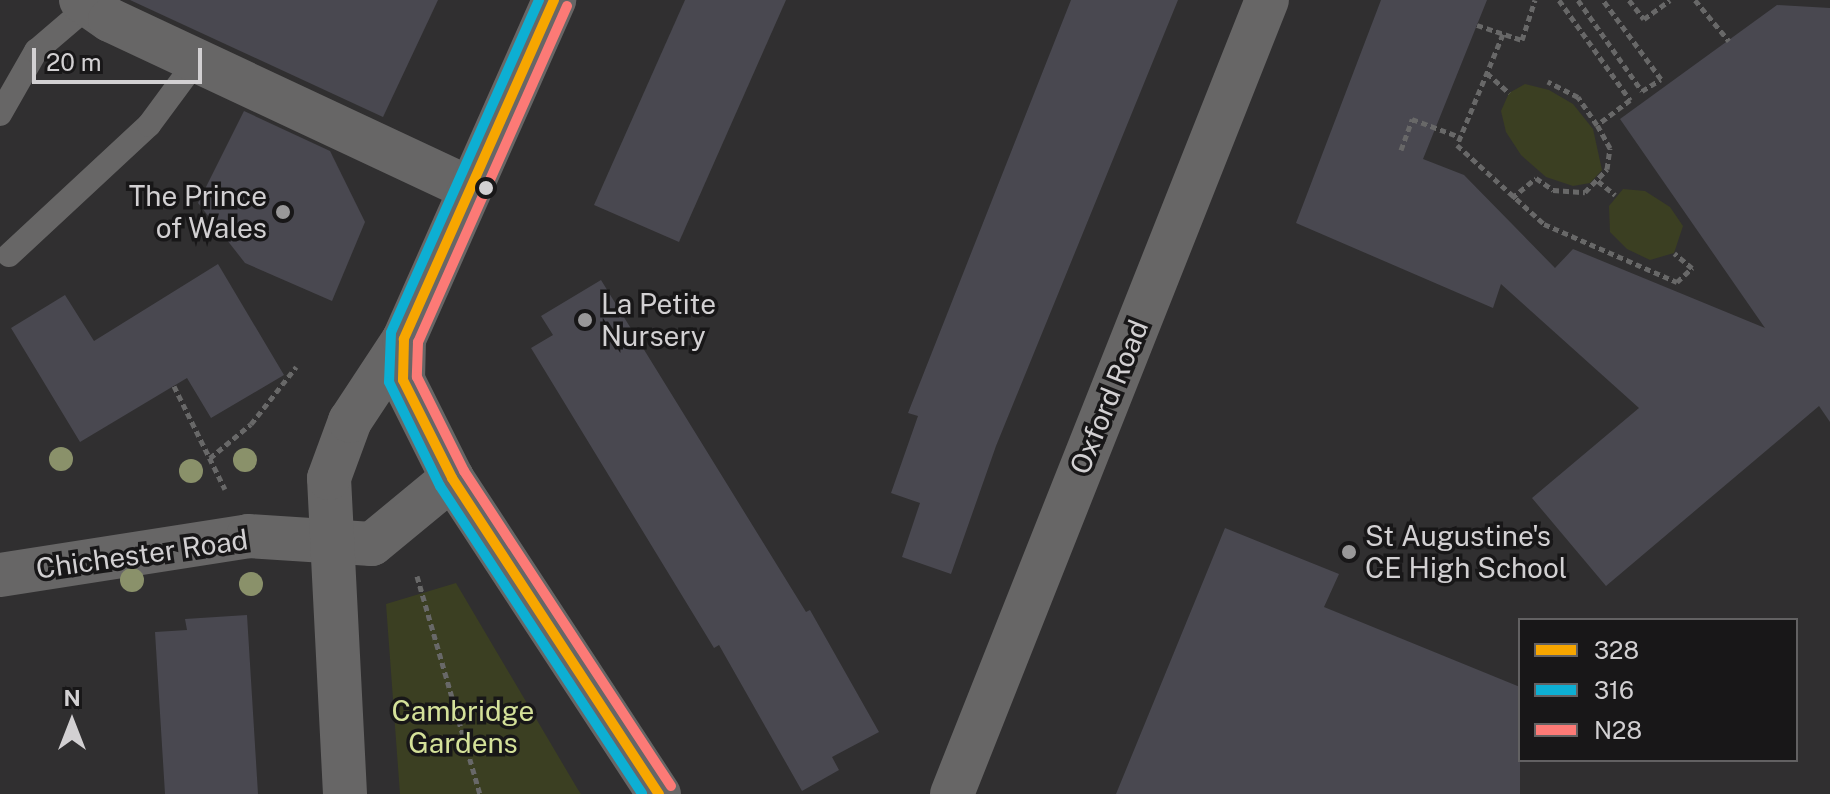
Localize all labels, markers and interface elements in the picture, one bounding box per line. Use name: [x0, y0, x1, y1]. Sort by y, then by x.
scale bar: [36, 32, 206, 82]
text: 20 m: [46, 48, 102, 76]
place label: The Prince of Wales: [129, 179, 267, 245]
unlabelled marker: [478, 180, 494, 196]
marker: The Prince of Wales: [274, 203, 292, 221]
place label: La Petite Nursery: [601, 287, 716, 353]
marker: La Petite Nursery: [576, 311, 594, 329]
street label: Oxford Road: [1063, 315, 1155, 479]
place label: St Augustine's CE High School: [1365, 519, 1567, 585]
street label: Chichester Road: [34, 523, 250, 585]
marker: St Augustine's CE High School: [1340, 543, 1358, 561]
legend: [1518, 618, 1798, 762]
text: 328: [1594, 636, 1639, 664]
text: 316: [1594, 676, 1634, 704]
north arrow: [32, 682, 112, 762]
text: N: [63, 685, 81, 711]
park label: Cambridge Gardens: [392, 694, 534, 760]
text: N28: [1594, 716, 1642, 744]

